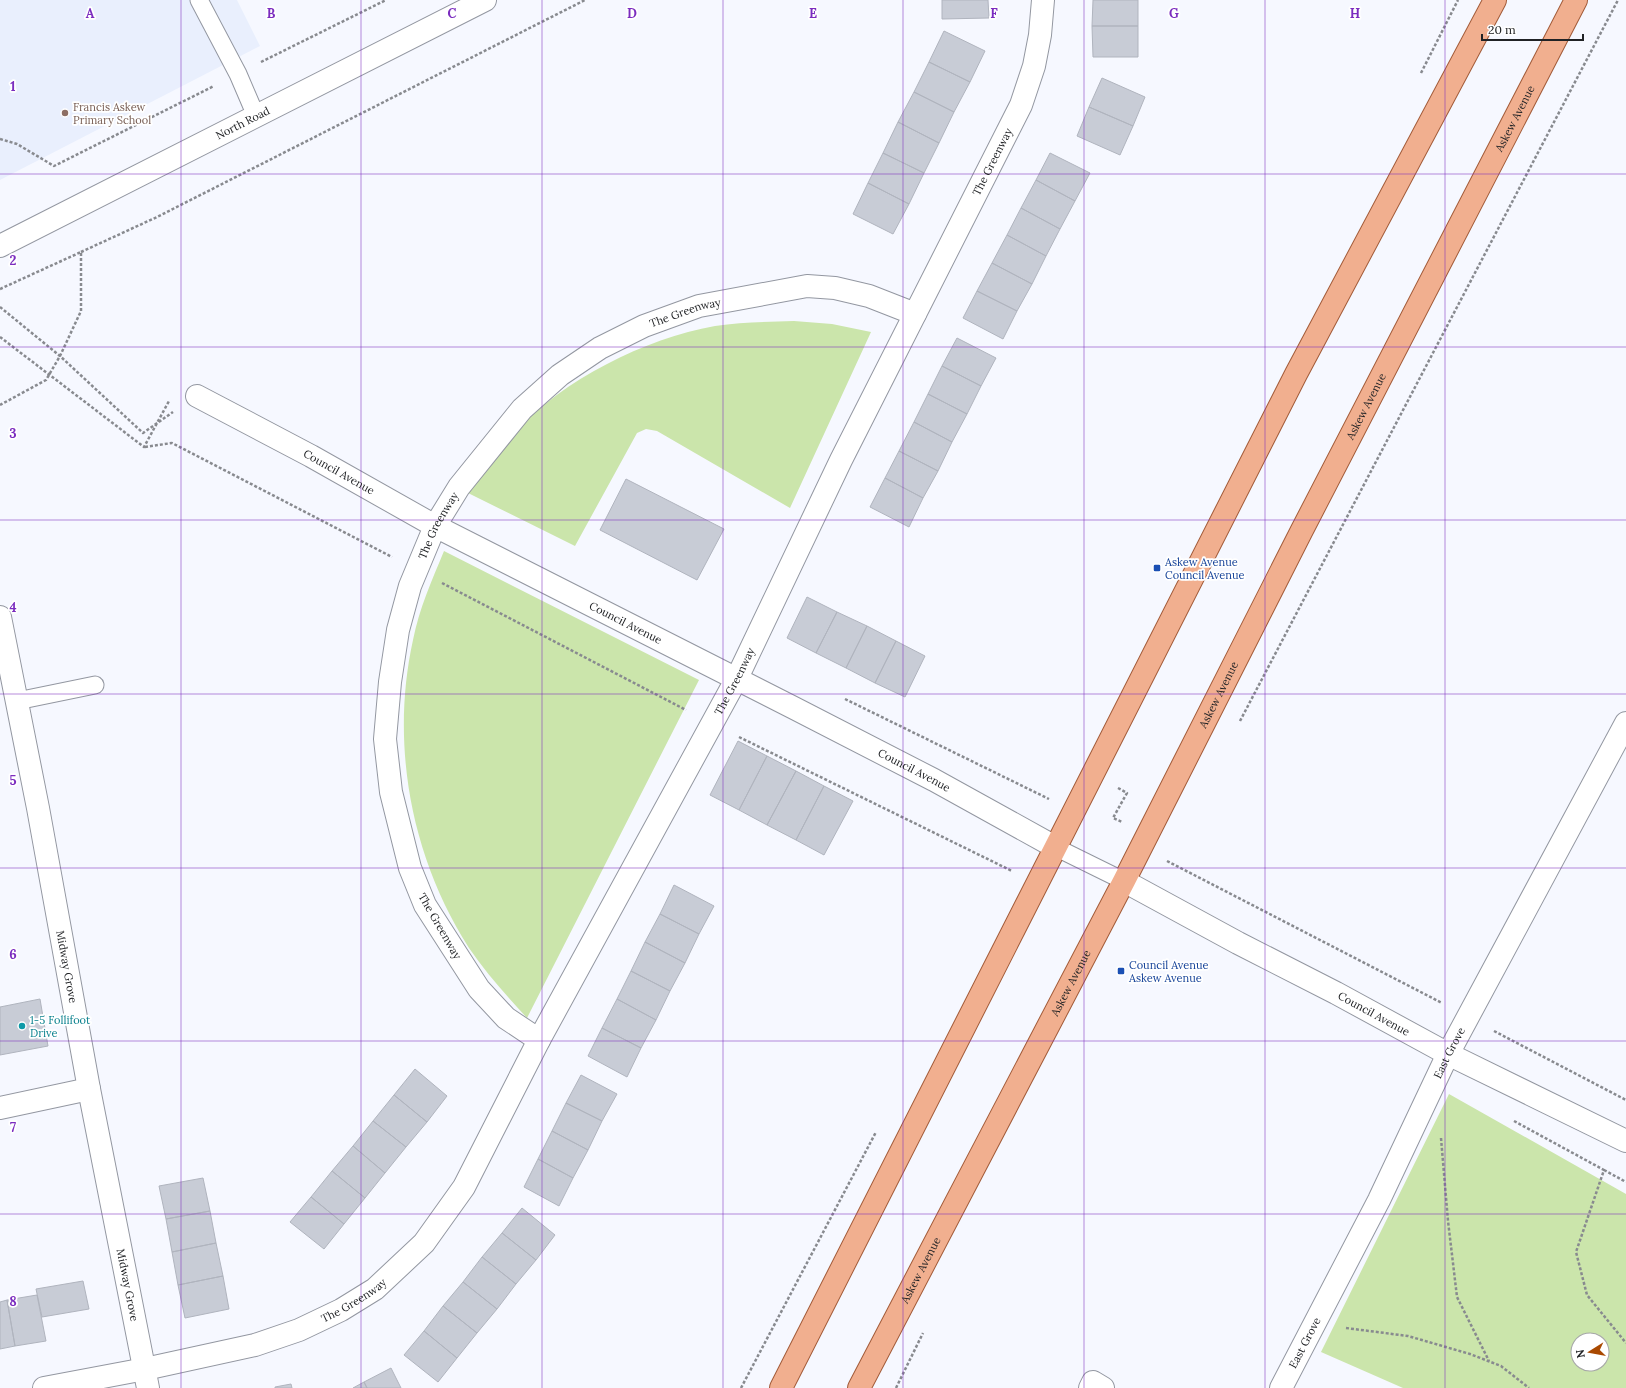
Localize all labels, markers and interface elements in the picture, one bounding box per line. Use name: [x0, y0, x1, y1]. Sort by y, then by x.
text: A: [86, 5, 95, 22]
text: B: [267, 5, 276, 22]
text: C: [448, 5, 457, 22]
text: D: [627, 5, 637, 22]
text: E: [809, 5, 817, 22]
text: F: [990, 5, 998, 22]
text: G: [1169, 5, 1179, 22]
text: H: [1350, 5, 1360, 22]
scale bar: [1482, 16, 1583, 42]
text: 20 m: [1488, 22, 1516, 37]
text: 1: [10, 78, 16, 95]
street label: Askew Avenue: [1491, 83, 1538, 155]
place label: Francis Askew Primary School: [73, 100, 151, 127]
street label: North Road: [213, 103, 272, 143]
marker: Francis Askew Primary School: [60, 108, 70, 118]
street label: The Greenway: [969, 125, 1015, 198]
text: 2: [10, 252, 17, 269]
street label: The Greenway: [648, 295, 722, 330]
street label: Askew Avenue: [1343, 371, 1389, 443]
text: 3: [9, 425, 17, 442]
street label: Council Avenue: [301, 446, 377, 498]
street label: The Greenway: [415, 489, 461, 561]
place label: Askew Avenue Council Avenue: [1164, 555, 1245, 582]
marker: Askew Avenue Council Avenue: [1152, 563, 1162, 573]
street label: Council Avenue: [587, 598, 664, 647]
text: 4: [9, 599, 17, 616]
street label: The Greenway: [711, 645, 758, 717]
street label: Askew Avenue: [1195, 659, 1241, 731]
street label: Council Avenue: [876, 745, 953, 795]
text: 5: [9, 772, 17, 789]
street label: The Greenway: [415, 890, 465, 962]
street label: Midway Grove: [53, 929, 80, 1004]
text: 6: [9, 946, 17, 963]
street label: Askew Avenue: [1047, 947, 1094, 1019]
place label: Council Avenue Askew Avenue: [1128, 958, 1209, 985]
marker: Council Avenue Askew Avenue: [1116, 966, 1126, 976]
street label: Council Avenue: [1336, 988, 1412, 1039]
place label: 1-5 Follifoot Drive: [30, 1013, 91, 1040]
marker: 1-5 Follifoot Drive: [17, 1021, 27, 1031]
street label: East Grove: [1430, 1025, 1468, 1081]
text: 7: [10, 1119, 16, 1136]
street label: Askew Avenue: [897, 1235, 944, 1307]
street label: Midway Grove: [114, 1247, 142, 1322]
street label: The Greenway: [319, 1275, 389, 1326]
text: 8: [9, 1293, 17, 1310]
street label: East Grove: [1285, 1315, 1324, 1371]
north arrow: [1570, 1332, 1610, 1372]
text: N: [1572, 1348, 1588, 1359]

